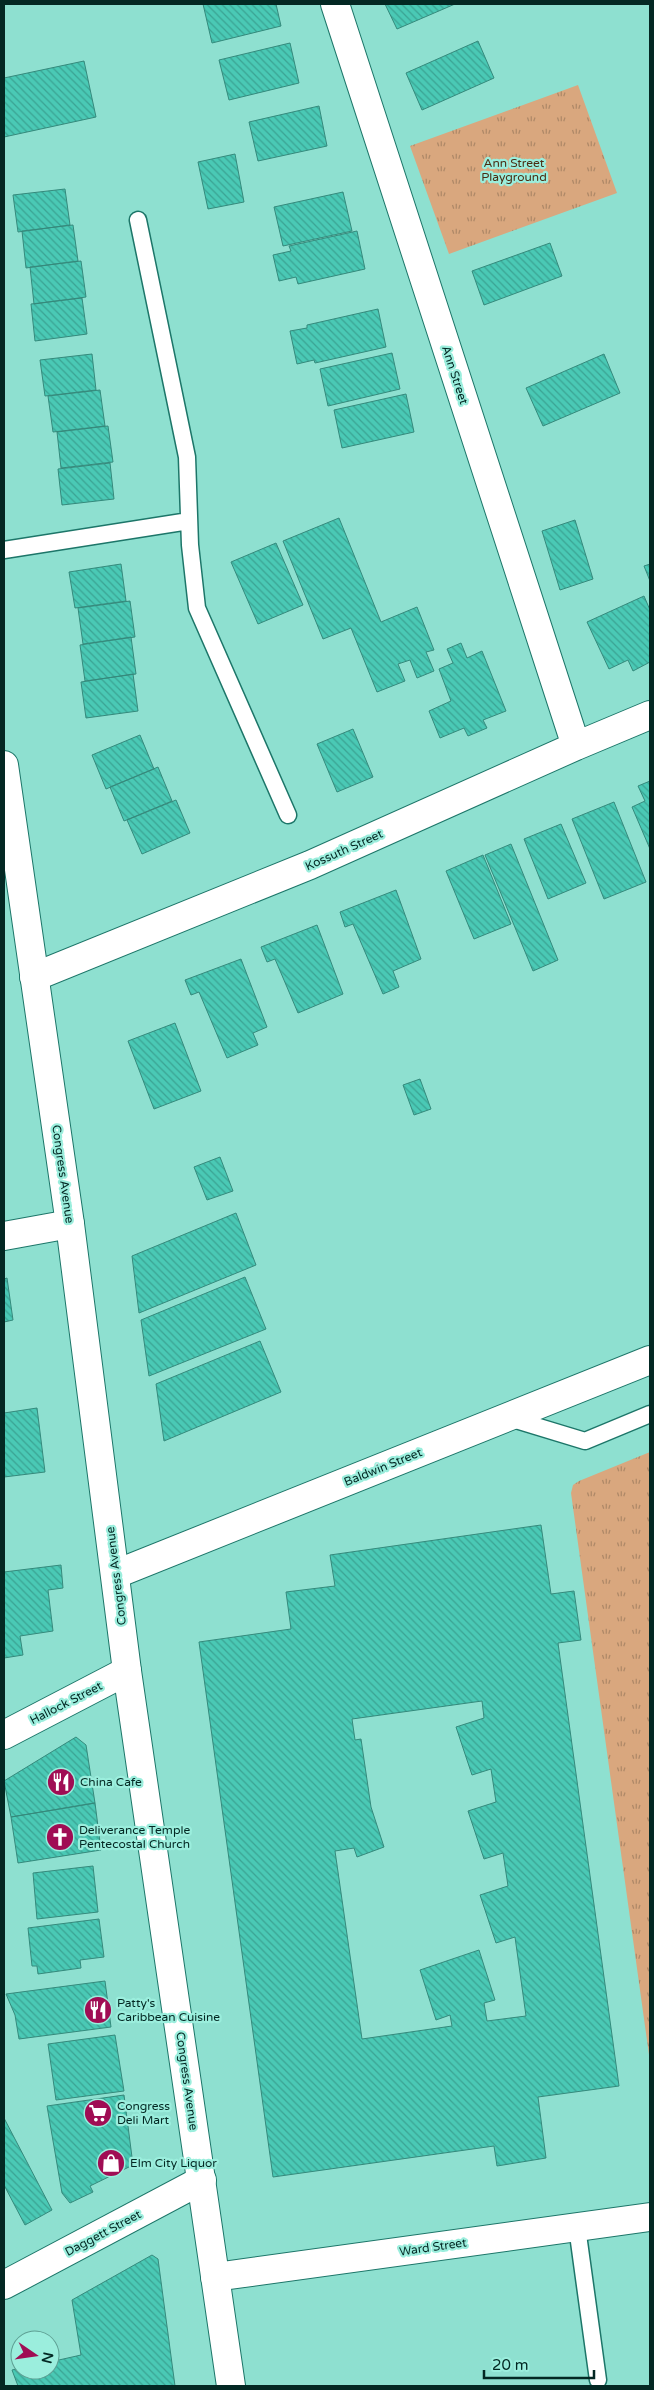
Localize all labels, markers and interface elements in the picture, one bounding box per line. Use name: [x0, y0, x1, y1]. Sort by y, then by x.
park label: Ann Street Playground: [481, 156, 547, 184]
street label: Ann Street: [439, 344, 471, 407]
street label: Kossuth Street: [303, 826, 385, 873]
street label: Congress Avenue: [49, 1124, 77, 1224]
street label: Baldwin Street: [342, 1445, 424, 1489]
street label: Congress Avenue: [103, 1526, 129, 1626]
street label: Hallock Street: [27, 1679, 105, 1727]
restaurant icon: China Cafe: [46, 1767, 76, 1797]
place label: China Cafe: [80, 1775, 142, 1789]
church icon: Deliverance Temple Pentecostal Church: [45, 1822, 75, 1852]
place label: Deliverance Temple Pentecostal Church: [79, 1823, 190, 1851]
restaurant icon: Patty's Caribbean Cuisine: [83, 1995, 113, 2025]
place label: Patty's Caribbean Cuisine: [117, 1996, 220, 2024]
street label: Congress Avenue: [173, 2031, 201, 2131]
supermarket icon: Congress Deli Mart: [83, 2098, 113, 2128]
place label: Congress Deli Mart: [117, 2099, 170, 2127]
shop icon: Elm City Liquor: [96, 2148, 126, 2178]
place label: Elm City Liquor: [130, 2156, 217, 2170]
street label: Daggett Street: [63, 2207, 144, 2259]
street label: Ward Street: [398, 2235, 468, 2259]
north arrow: [10, 2330, 60, 2380]
scale bar: [484, 2348, 594, 2380]
text: N: [38, 2350, 57, 2365]
text: 20 m: [492, 2356, 529, 2374]

